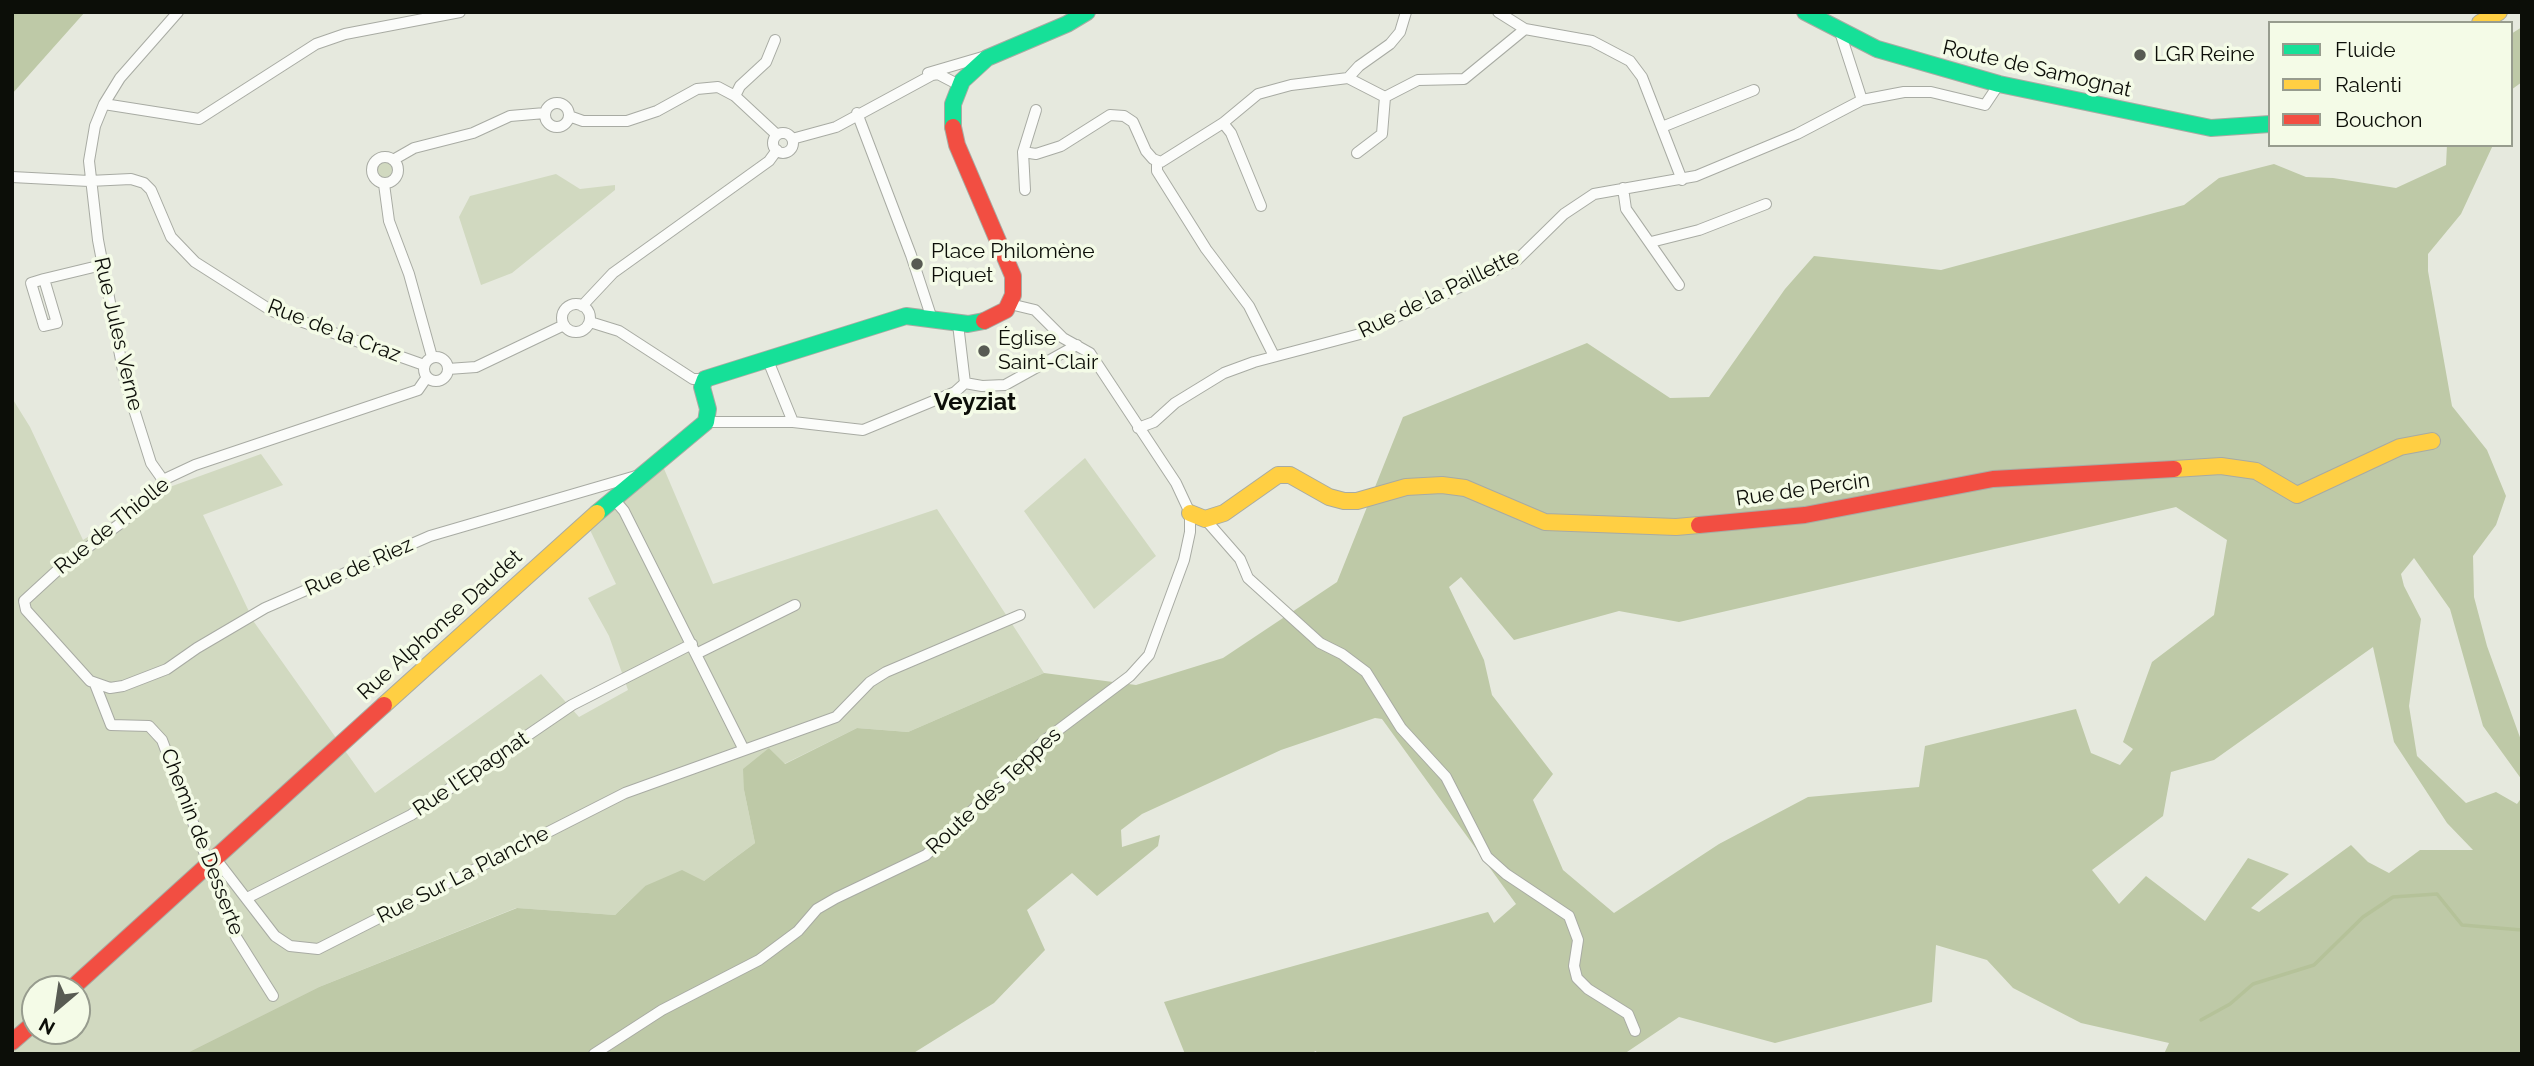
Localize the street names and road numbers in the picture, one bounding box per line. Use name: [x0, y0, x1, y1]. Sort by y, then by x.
street label: Route de Samognat: [1940, 35, 2134, 103]
street label: Rue de la Paillette: [1354, 244, 1524, 344]
street label: Rue Jules Verne: [88, 255, 148, 413]
street label: Rue de la Craz: [264, 294, 404, 368]
street label: Rue de Percin: [1734, 468, 1872, 512]
street label: Rue de Thiolle: [50, 472, 174, 580]
street label: Rue de Riez: [301, 532, 417, 602]
street label: Rue Alphonse Daudet: [353, 545, 527, 705]
street label: Route des Teppes: [921, 722, 1067, 860]
street label: Rue l'Epagnat: [408, 726, 534, 822]
street label: Chemin de Desserte: [155, 745, 249, 939]
street label: Rue Sur La Planche: [373, 821, 553, 929]

